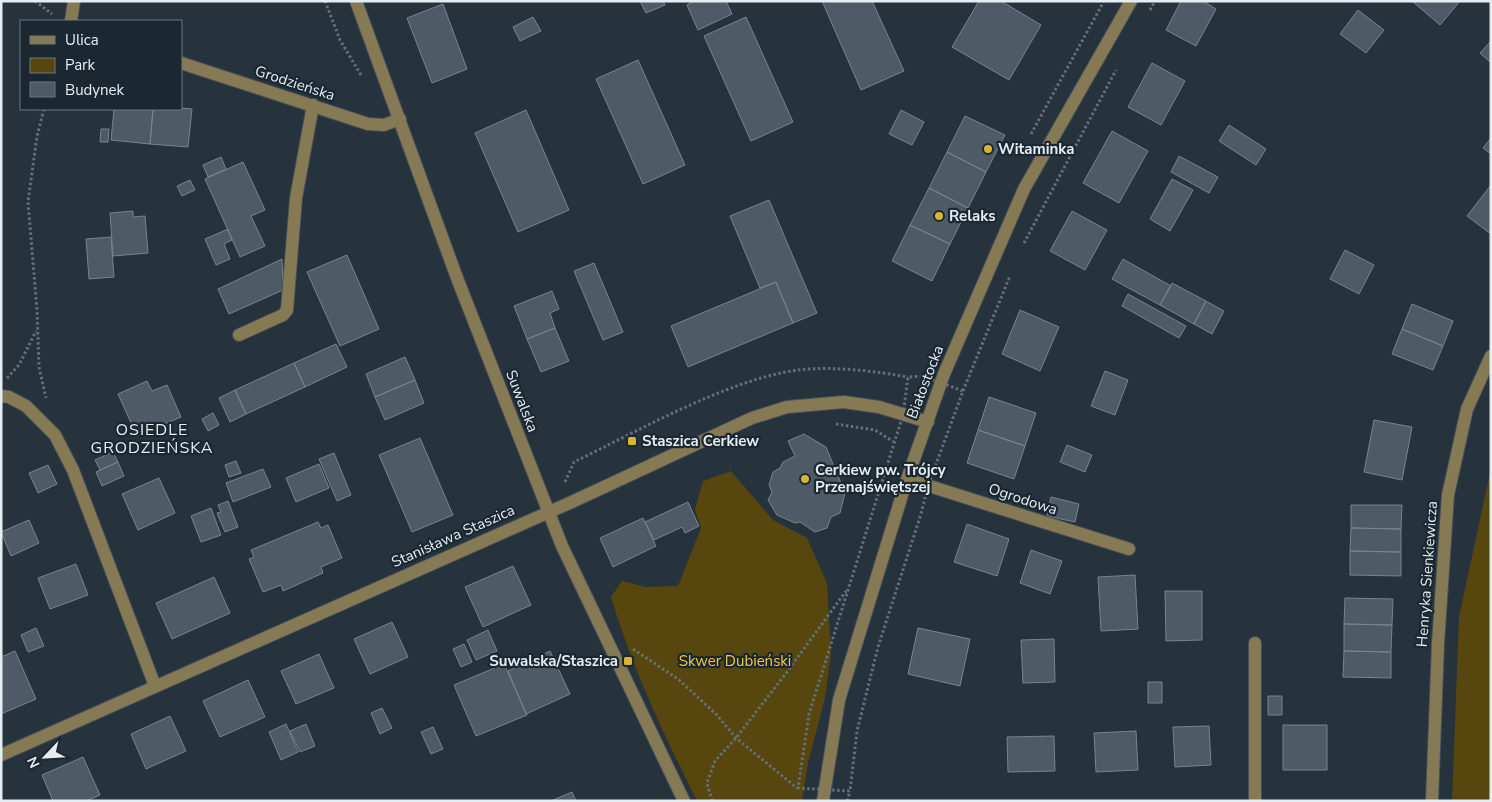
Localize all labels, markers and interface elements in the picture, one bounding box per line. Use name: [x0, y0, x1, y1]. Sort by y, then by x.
legend: [20, 20, 182, 110]
text: Ulica: [65, 30, 99, 50]
text: Park: [65, 55, 95, 75]
street label: Grodzieńska: [253, 61, 337, 105]
text: Budynek: [65, 80, 125, 100]
place label: Witaminka: [998, 139, 1074, 159]
marker: Witaminka: [982, 143, 994, 155]
place label: Relaks: [949, 206, 995, 226]
marker: Relaks: [933, 210, 945, 222]
street label: Białostocka: [902, 342, 948, 422]
street label: Suwalska: [501, 367, 543, 435]
district label: OSIEDLE GRODZIEŃSKA: [91, 419, 213, 459]
place label: Staszica Cerkiew: [642, 431, 759, 451]
marker: Staszica Cerkiew: [626, 435, 638, 447]
place label: Cerkiew pw. Trójcy Przenajświętszej: [815, 460, 946, 497]
marker: Cerkiew pw. Trójcy Przenajświętszej: [799, 473, 811, 485]
street label: Ogrodowa: [986, 478, 1060, 520]
street label: Stanisława Staszica: [388, 500, 518, 572]
street label: Henryka Sienkiewicza: [1412, 500, 1442, 648]
place label: Suwalska/Staszica: [489, 651, 618, 671]
park label: Skwer Dubieński: [679, 651, 791, 671]
marker: Suwalska/Staszica: [622, 655, 634, 667]
north arrow: [20, 732, 70, 782]
text: N: [23, 754, 44, 771]

